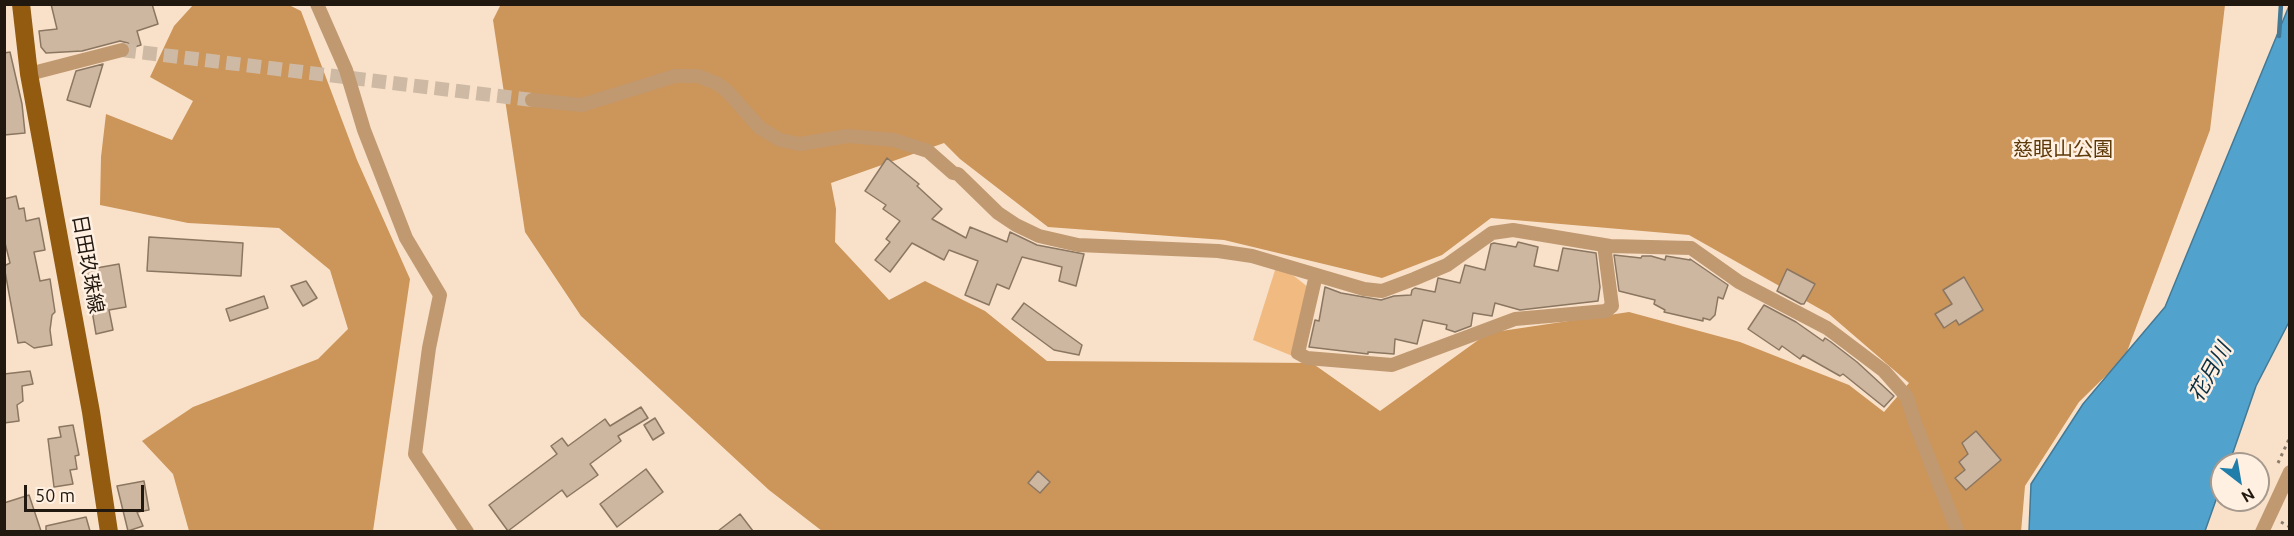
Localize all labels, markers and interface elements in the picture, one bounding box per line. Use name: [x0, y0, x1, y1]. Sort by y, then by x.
park label: 慈眼山公園: [2013, 137, 2113, 161]
street label: 日田玖珠線: [67, 213, 109, 315]
water label: 花月川: [2184, 338, 2236, 406]
north arrow: [2210, 452, 2270, 512]
scale bar: [27, 473, 147, 511]
text: 50 m: [35, 485, 75, 505]
text: N: [2238, 485, 2258, 507]

